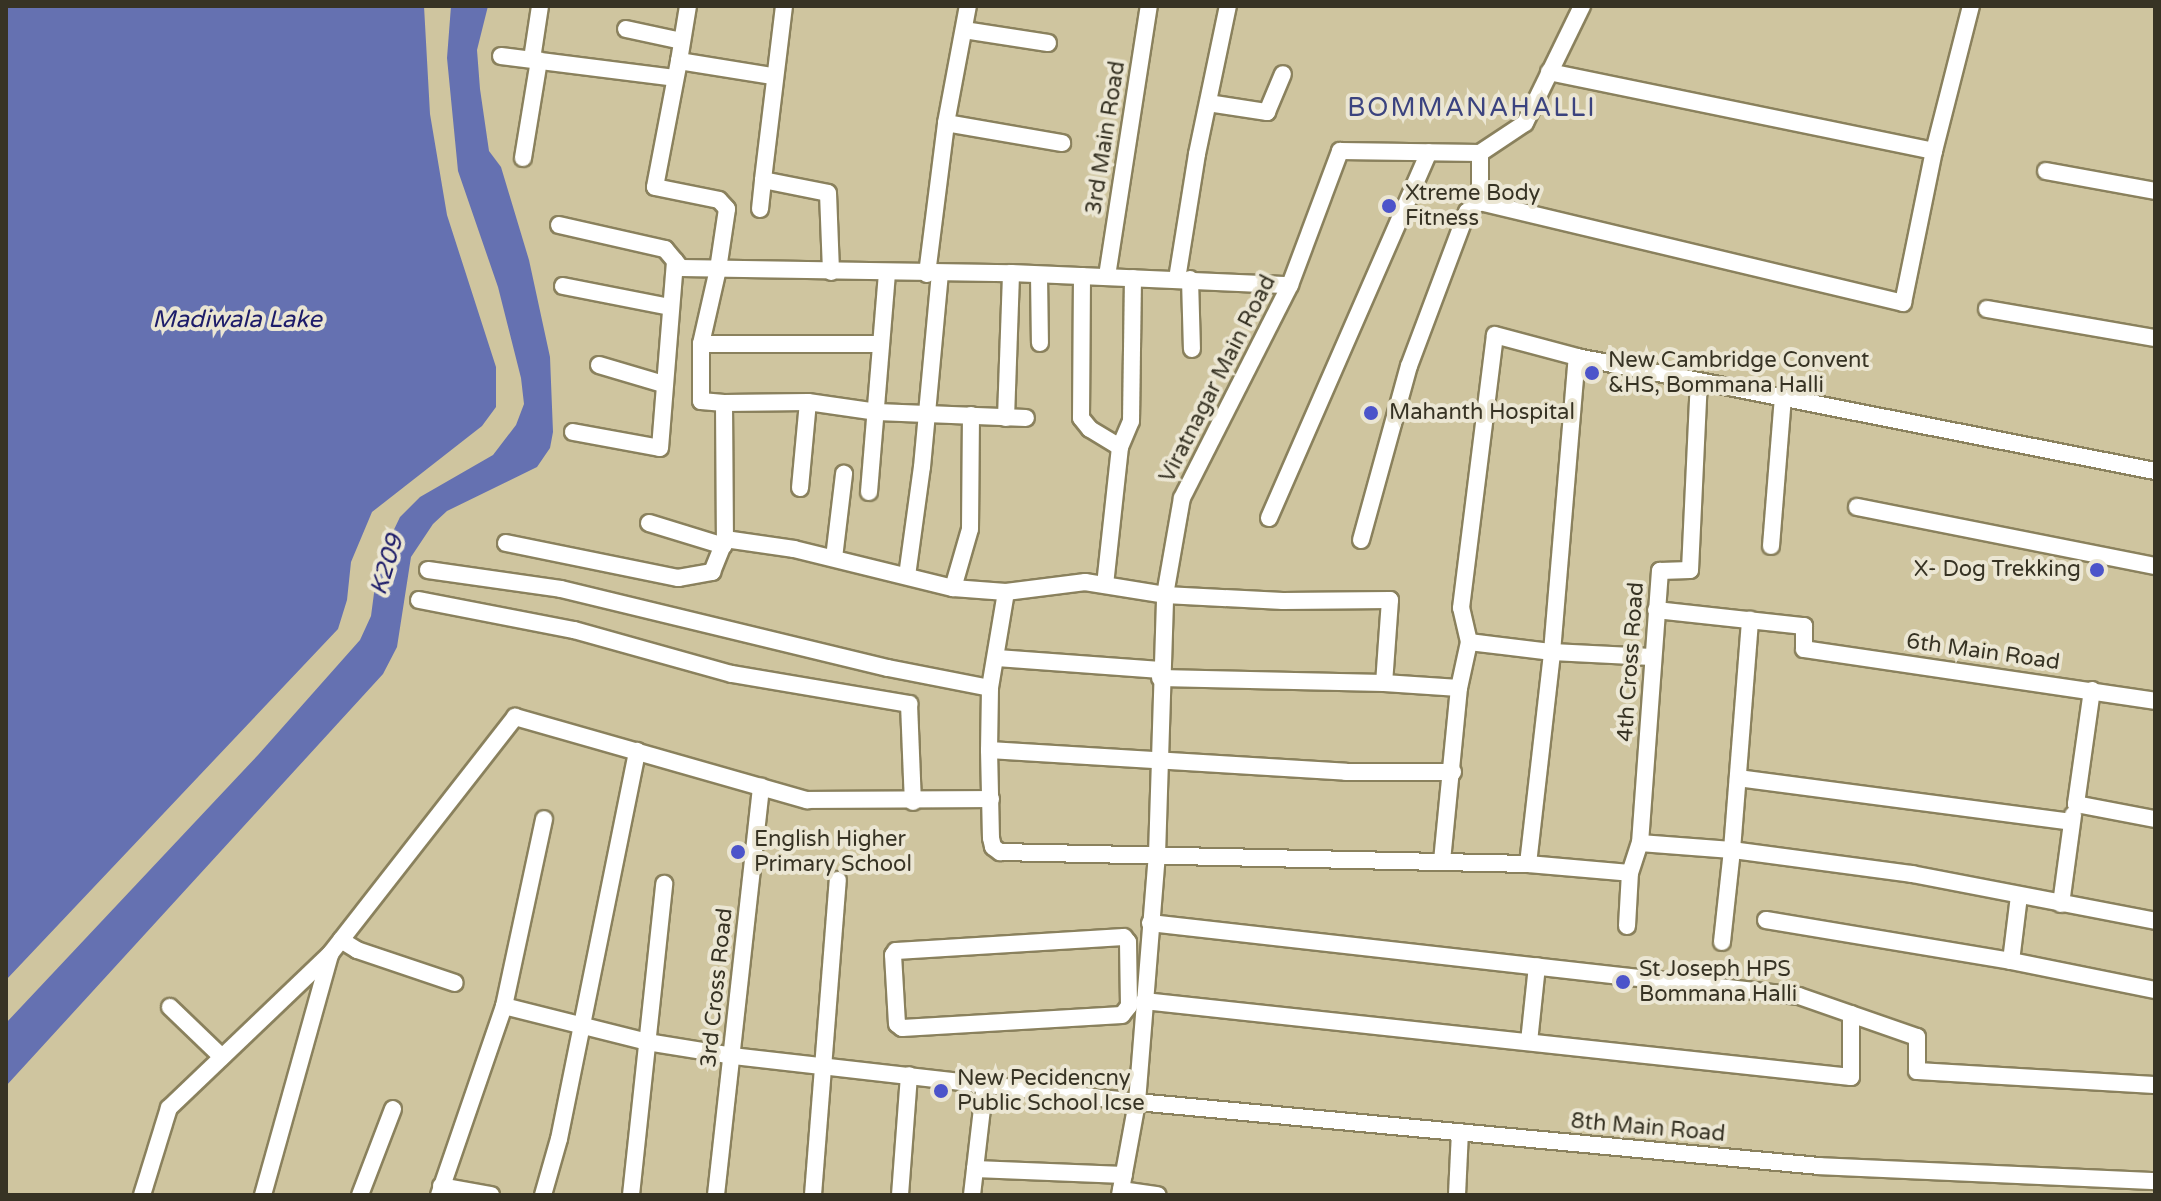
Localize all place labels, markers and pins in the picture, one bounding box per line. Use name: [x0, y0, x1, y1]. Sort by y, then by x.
place label: Xtreme Body Fitness: [1405, 180, 1540, 232]
marker: Xtreme Body Fitness: [1380, 197, 1398, 215]
place label: New Cambridge Convent &HS, Bommana Halli: [1608, 347, 1869, 398]
marker: New Cambridge Convent &HS, Bommana Halli: [1583, 364, 1601, 382]
place label: Mahanth Hospital: [1389, 400, 1575, 426]
marker: Mahanth Hospital: [1360, 402, 1382, 424]
place label: X- Dog Trekking: [1914, 557, 2081, 583]
marker: X- Dog Trekking: [2088, 561, 2106, 579]
place label: English Higher Primary School: [754, 826, 912, 878]
marker: English Higher Primary School: [729, 843, 747, 861]
place label: St Joseph HPS Bommana Halli: [1639, 956, 1797, 1008]
marker: St Joseph HPS Bommana Halli: [1614, 973, 1632, 991]
place label: New Pecidencny Public School Icse: [957, 1065, 1145, 1116]
marker: New Pecidencny Public School Icse: [932, 1082, 950, 1100]

